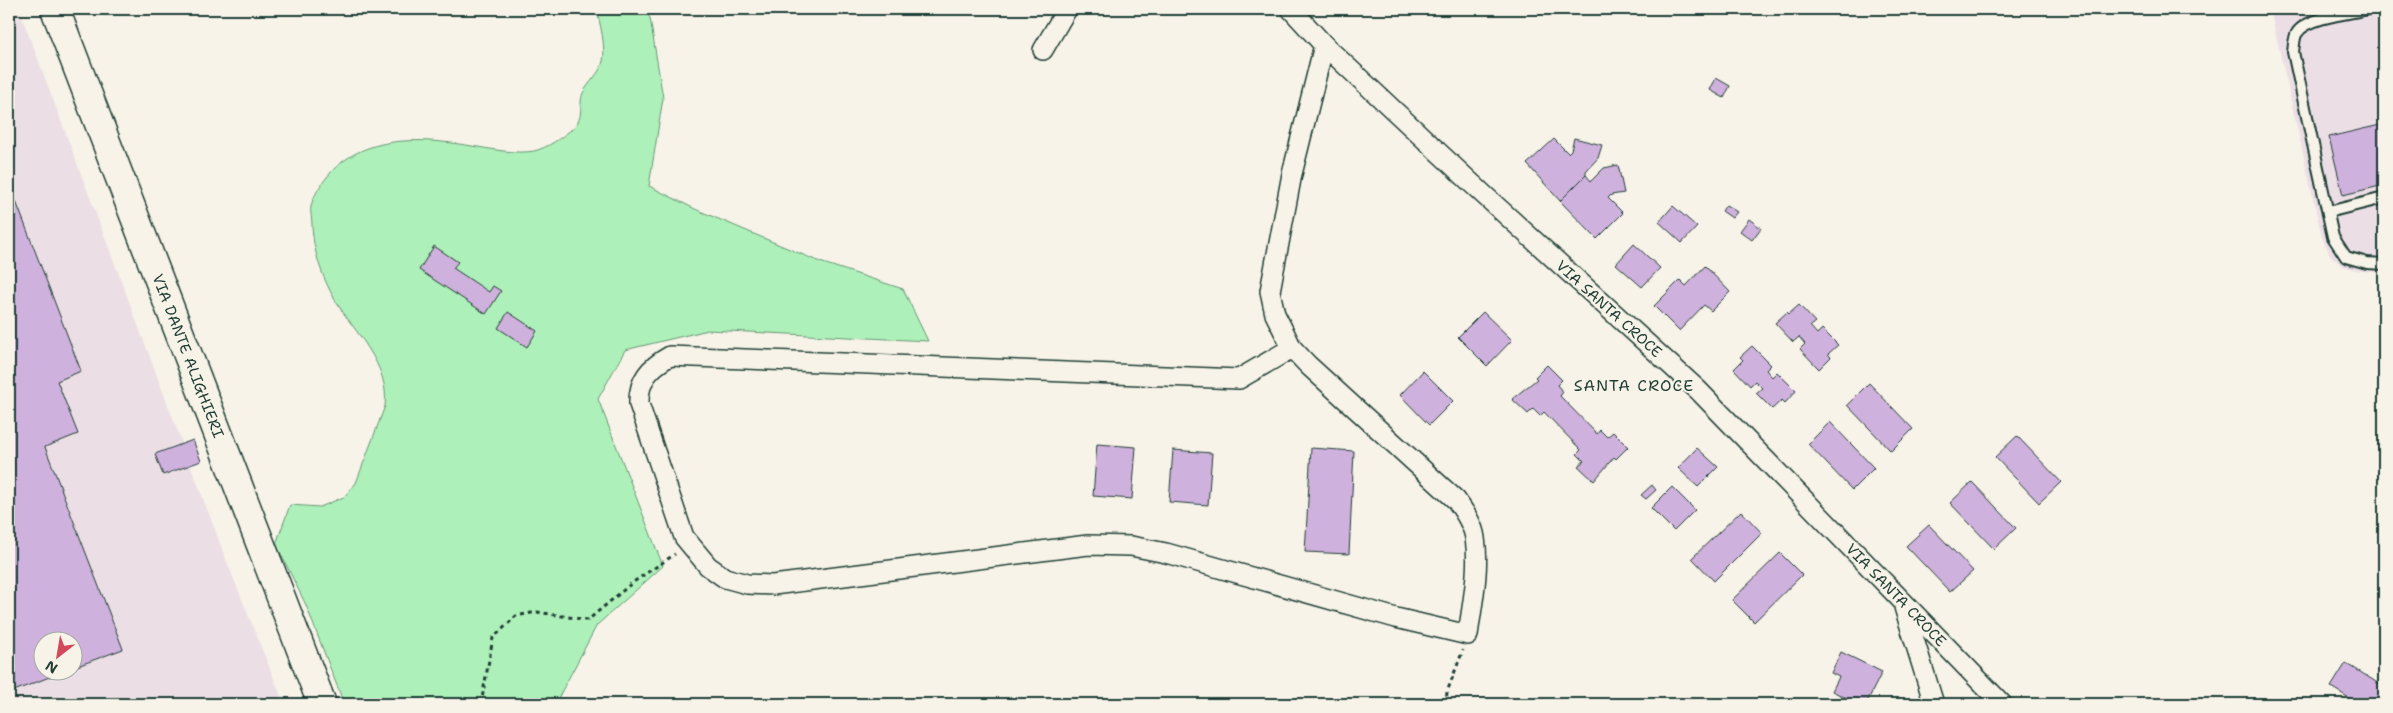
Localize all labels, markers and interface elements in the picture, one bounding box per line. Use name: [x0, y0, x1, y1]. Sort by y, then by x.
street label: VIA SANTA CROCE: [1552, 256, 1666, 362]
street label: VIA DANTE ALIGHIERI: [147, 271, 229, 441]
district label: SANTA CROCE: [1574, 375, 1694, 396]
street label: VIA SANTA CROCE: [1841, 539, 1951, 651]
north arrow: [32, 630, 82, 680]
text: N: [42, 657, 61, 678]

